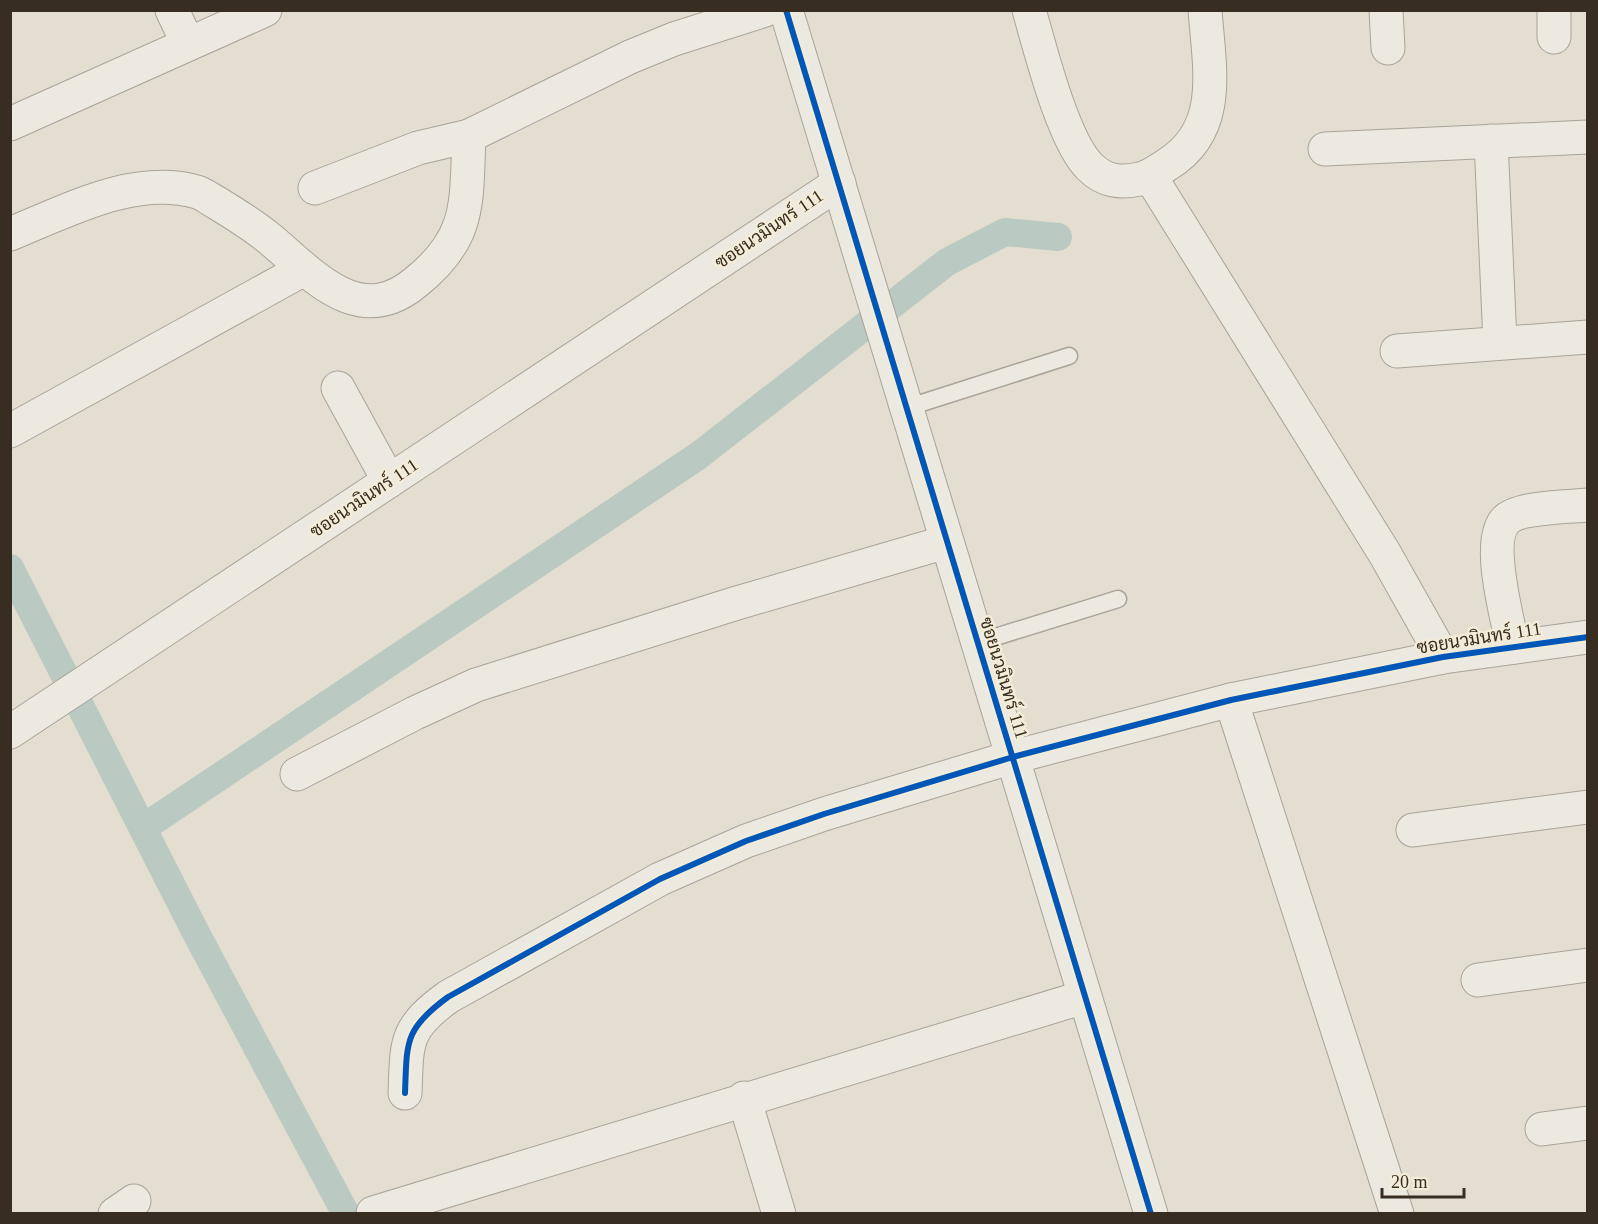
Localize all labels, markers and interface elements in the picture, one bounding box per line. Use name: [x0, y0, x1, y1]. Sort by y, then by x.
street label: ซอยนวมินทร์ 111: [710, 183, 827, 272]
street label: ซอยนวมินทร์ 111: [305, 452, 422, 541]
street label: ซอยนวมินทร์ 111: [976, 614, 1035, 741]
street label: ซอยนวมินทร์ 111: [1415, 615, 1543, 658]
scale bar: [1382, 1161, 1464, 1199]
text: 20 m: [1391, 1172, 1428, 1192]

